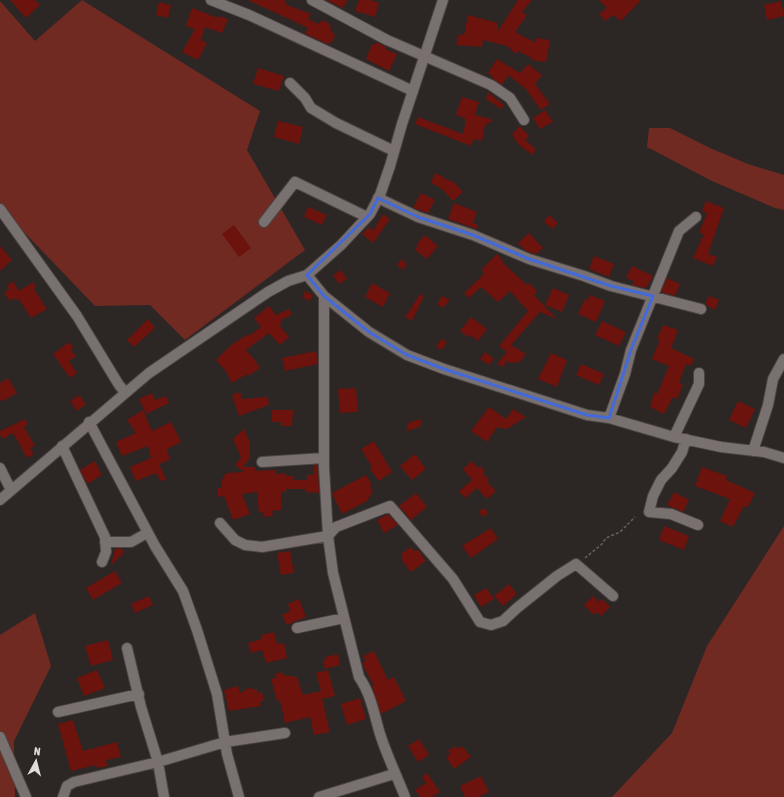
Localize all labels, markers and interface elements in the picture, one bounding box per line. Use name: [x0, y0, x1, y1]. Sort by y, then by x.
north arrow: [16, 741, 56, 781]
text: N: [33, 745, 41, 757]

